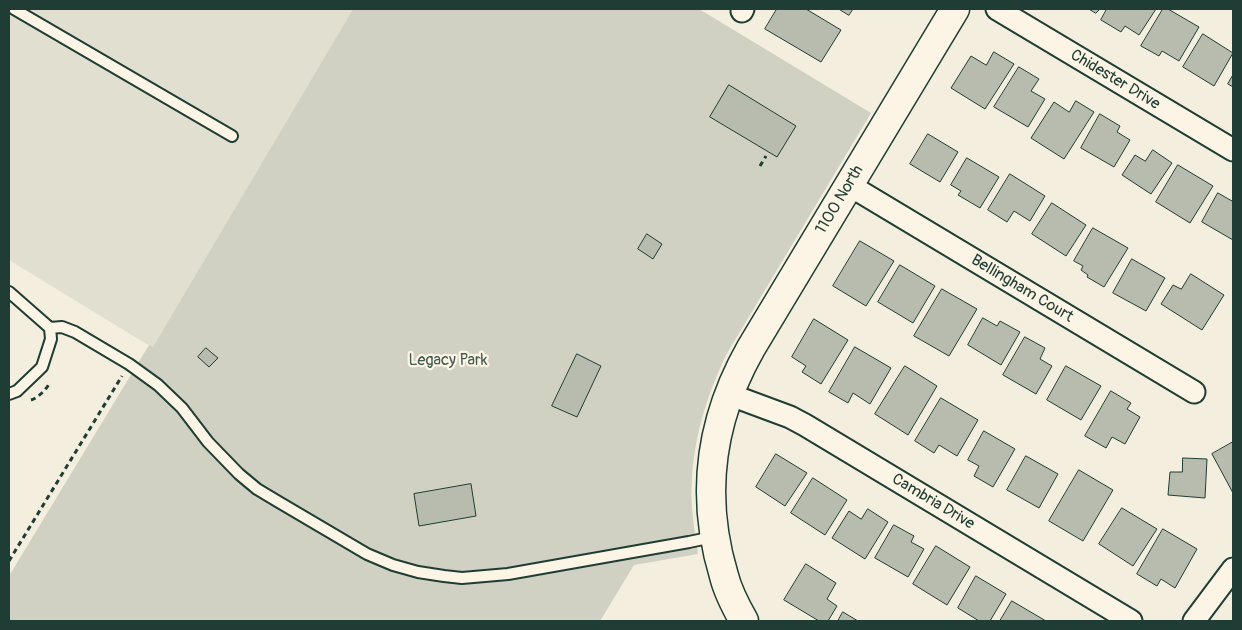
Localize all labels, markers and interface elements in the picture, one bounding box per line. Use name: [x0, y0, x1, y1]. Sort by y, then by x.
street label: Chidester Drive: [1067, 46, 1163, 114]
street label: 1100 North: [812, 162, 868, 238]
street label: Bellingham Court: [967, 251, 1077, 327]
park label: Legacy Park: [409, 351, 487, 371]
street label: Cambria Drive: [888, 470, 978, 534]

